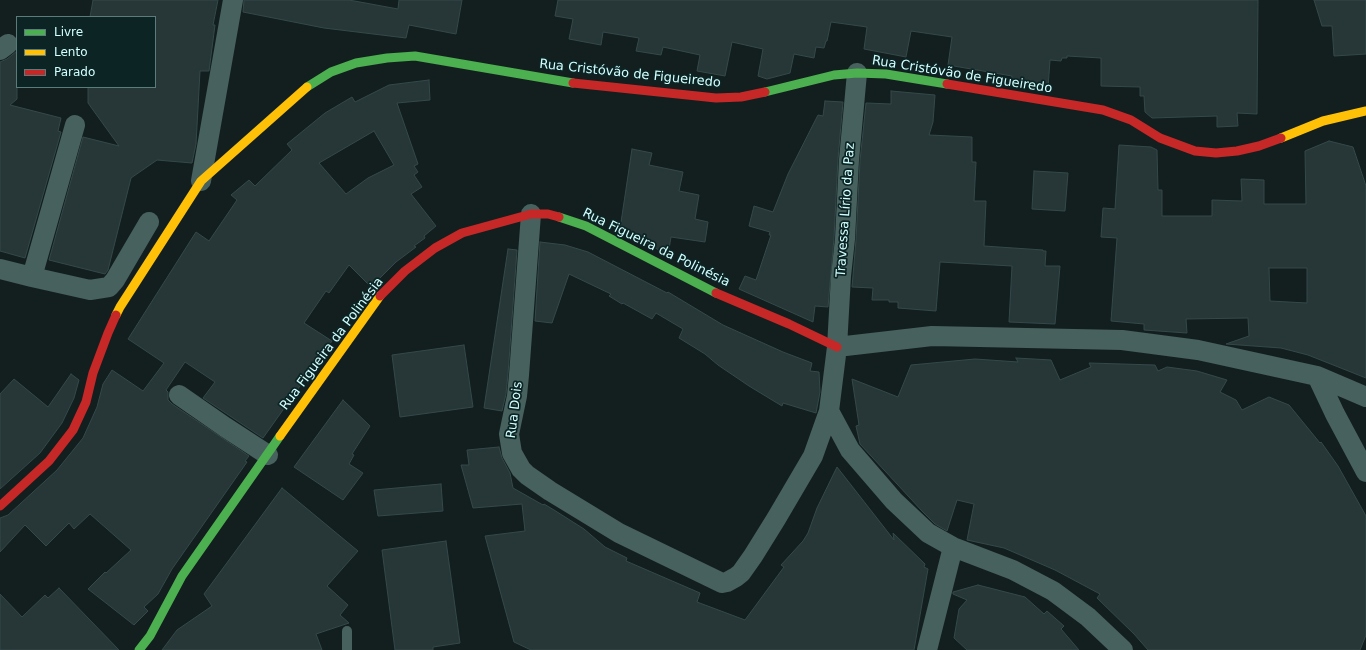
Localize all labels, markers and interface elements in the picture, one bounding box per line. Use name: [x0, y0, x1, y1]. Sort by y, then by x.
legend: [16, 16, 156, 88]
text: Livre: [54, 25, 83, 39]
text: Lento: [54, 45, 88, 59]
street label: Rua Cristóvão de Figueiredo: [871, 53, 1053, 97]
street label: Rua Cristóvão de Figueiredo: [539, 57, 721, 91]
text: Parado: [54, 65, 95, 79]
street label: Travessa Lírio da Paz: [834, 142, 858, 278]
street label: Rua Figueira da Polinésia: [580, 205, 732, 291]
street label: Rua Figueira da Polinésia: [277, 275, 387, 413]
street label: Rua Dois: [504, 381, 526, 439]

